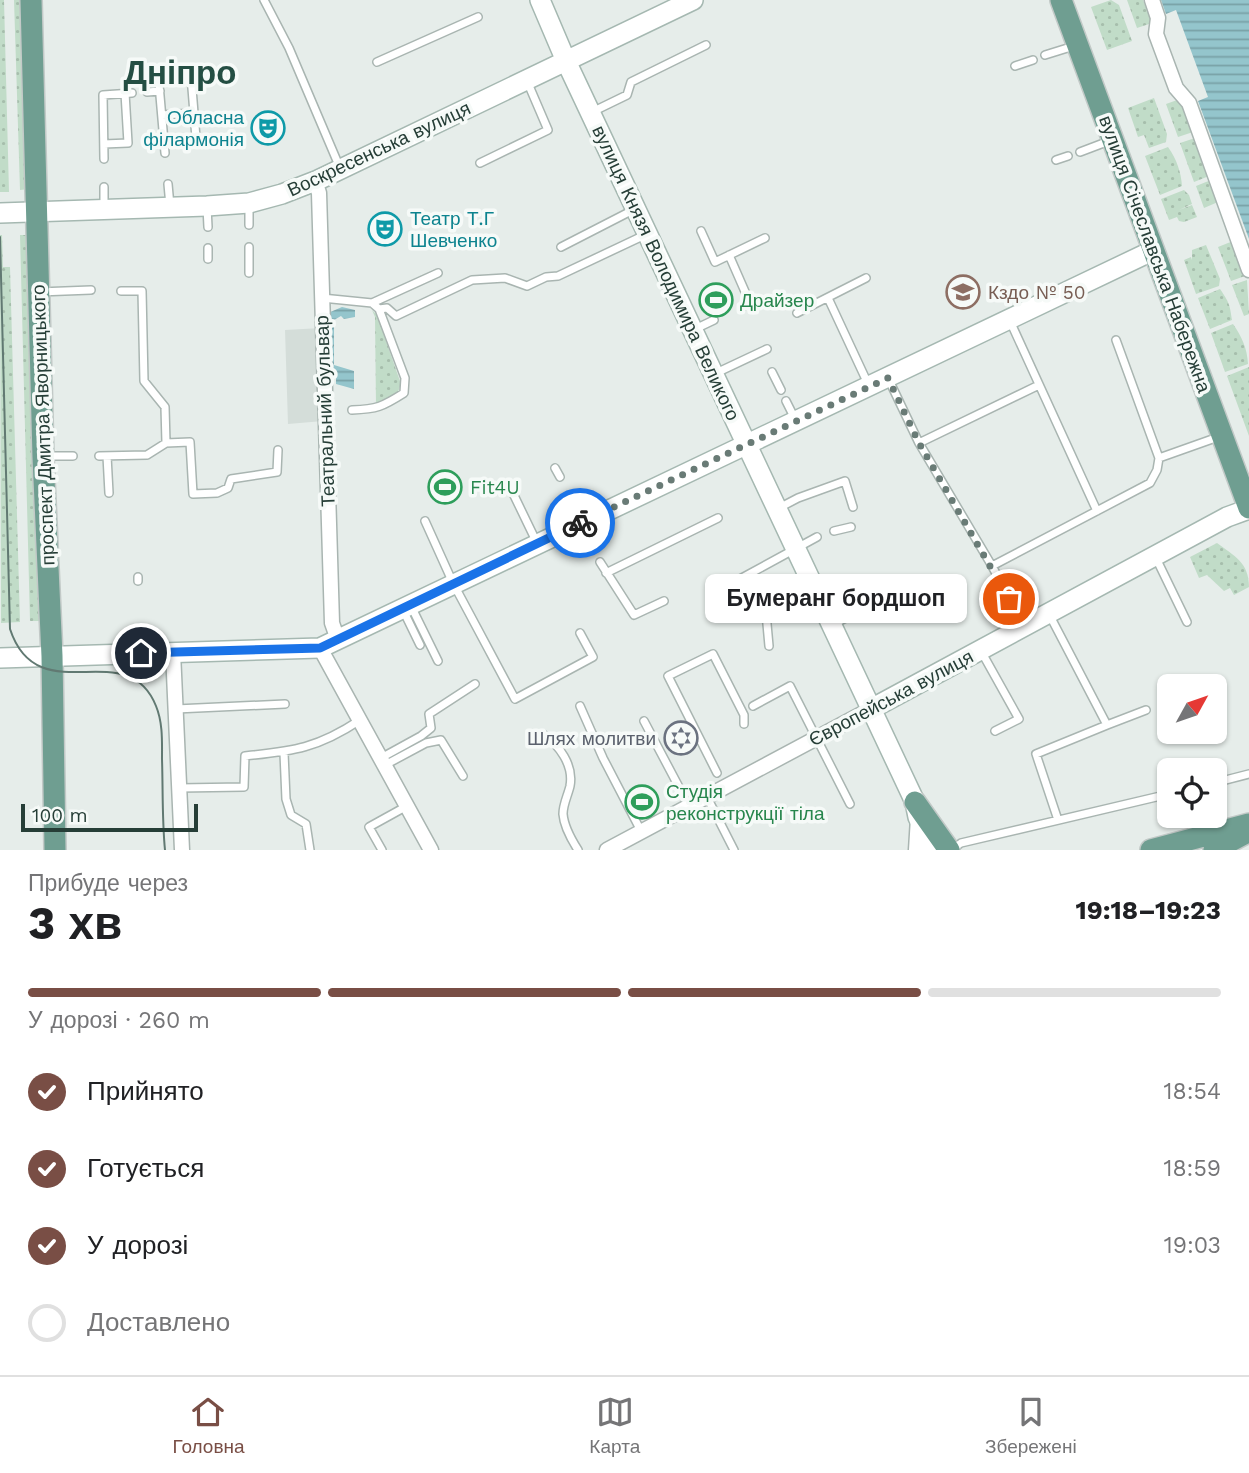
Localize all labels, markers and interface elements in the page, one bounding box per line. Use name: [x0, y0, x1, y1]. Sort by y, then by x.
district label: Дніпро: [124, 53, 236, 92]
street label: Воскресенська вулиця: [284, 96, 474, 202]
place label: Обласна філармонія: [143, 106, 244, 151]
theatre icon: Обласна філармонія: [249, 109, 287, 147]
street label: вулиця Січеславська Набережна: [1094, 112, 1216, 396]
street label: вулиця Князя Володимира Великого: [587, 122, 745, 424]
place label: Театр Т.Г Шевченко: [410, 207, 497, 252]
theatre icon: Театр Т.Г Шевченко: [366, 210, 404, 248]
school or university icon: Кздо № 50: [944, 273, 982, 311]
sports icon: Драйзер: [697, 281, 735, 319]
place label: Кздо № 50: [988, 281, 1086, 304]
street label: проспект Дмитра Яворницького: [27, 284, 59, 566]
place label: Драйзер: [740, 289, 814, 312]
street label: Театральний бульвар: [310, 315, 340, 507]
sports icon: Fit4U: [426, 468, 464, 506]
place label: Fit4U: [470, 476, 520, 499]
courier: [545, 488, 615, 558]
icon: bike: [561, 504, 599, 542]
pin: [979, 569, 1039, 629]
callout: Бумеранг бордшоп: [704, 574, 967, 624]
icon: bag: [990, 580, 1028, 618]
text: Бумеранг бордшоп: [727, 585, 945, 612]
pin: [111, 623, 171, 683]
icon: home: [122, 634, 160, 672]
street label: Європейська вулиця: [805, 645, 977, 751]
north arrow: [1157, 674, 1227, 744]
map controls: [1157, 674, 1227, 828]
synagogue icon: Шлях молитви: [662, 719, 700, 757]
place label: Шлях молитви: [527, 727, 656, 750]
button: locate: [1157, 758, 1227, 828]
place label: Студія реконструкції тіла: [666, 780, 825, 825]
sports icon: Студія реконструкції тіла: [623, 783, 661, 821]
scale bar: [21, 801, 198, 833]
text: 100 m: [32, 804, 88, 827]
text: Прибуде через: [28, 870, 188, 897]
text: 19:18–19:23: [1075, 895, 1221, 925]
text: 3 хв: [28, 896, 122, 950]
text: У дорозі · 260 m: [28, 1007, 210, 1034]
icon: check: [28, 1073, 66, 1111]
text: Прийнято: [87, 1076, 204, 1106]
text: 18:54: [1164, 1078, 1221, 1105]
icon: check: [28, 1150, 66, 1188]
text: Готується: [87, 1153, 204, 1183]
text: 18:59: [1163, 1155, 1221, 1182]
icon: check: [28, 1227, 66, 1265]
text: У дорозі: [87, 1230, 188, 1260]
text: 19:03: [1164, 1232, 1221, 1259]
text: Доставлено: [87, 1307, 230, 1337]
tab: Головна: [172, 1393, 245, 1458]
tab: Карта: [589, 1393, 640, 1458]
tab: Збережені: [985, 1393, 1077, 1458]

